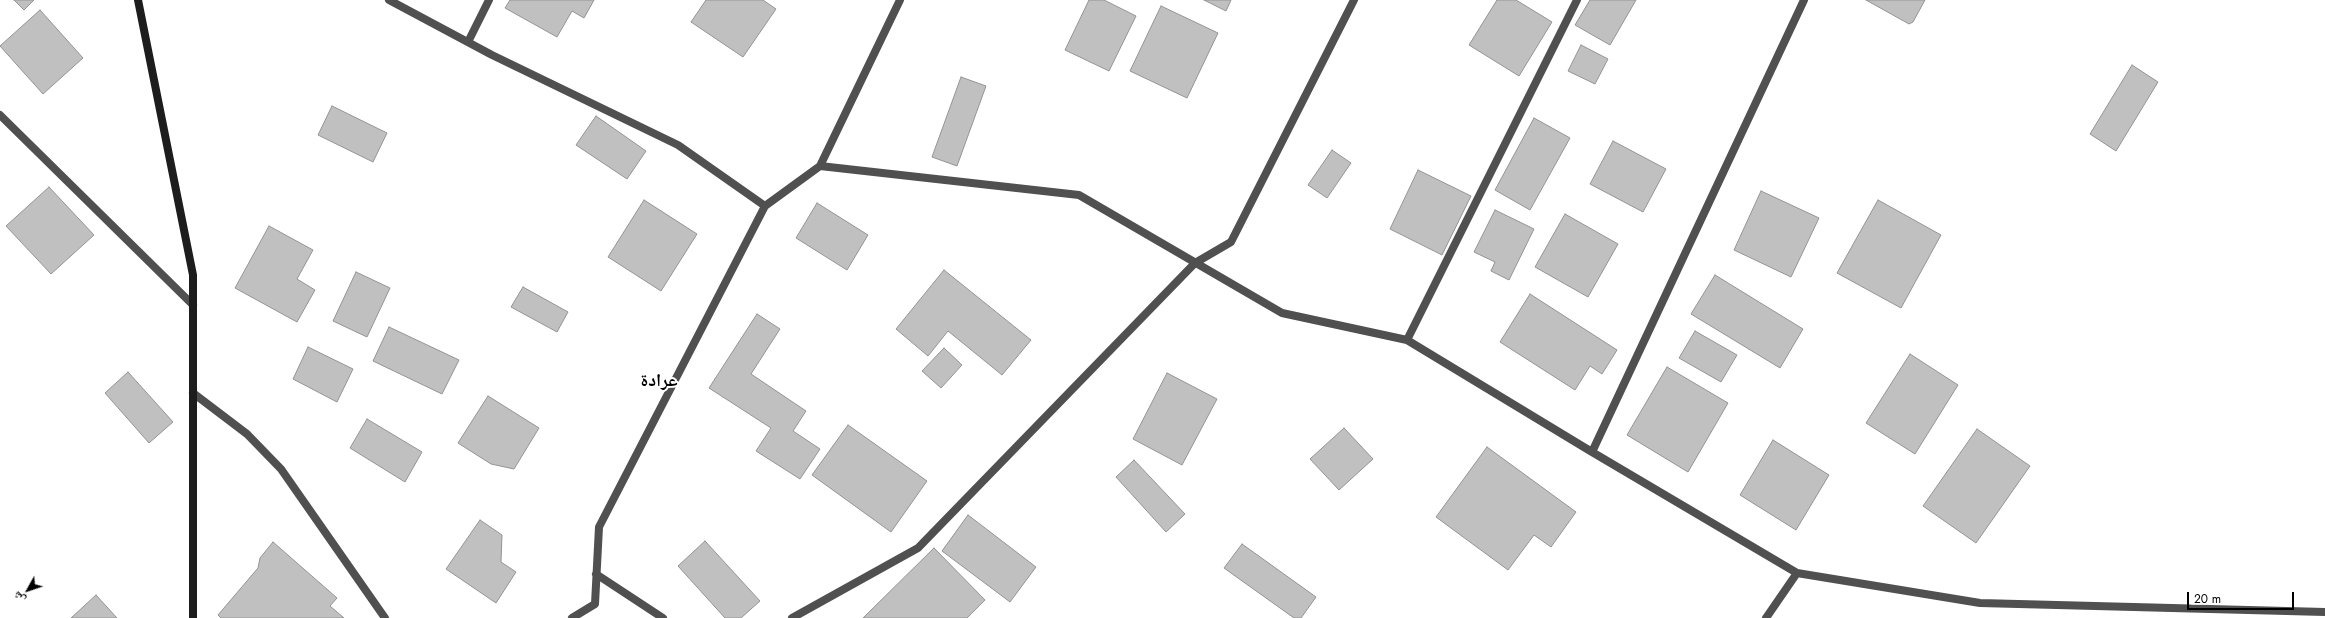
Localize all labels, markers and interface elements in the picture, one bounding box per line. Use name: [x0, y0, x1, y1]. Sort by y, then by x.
district label: عرادة: [640, 371, 678, 393]
north arrow: [8, 570, 48, 610]
scale bar: [2189, 584, 2296, 610]
text: ش: [9, 588, 29, 607]
text: 20 m: [2194, 590, 2221, 608]

